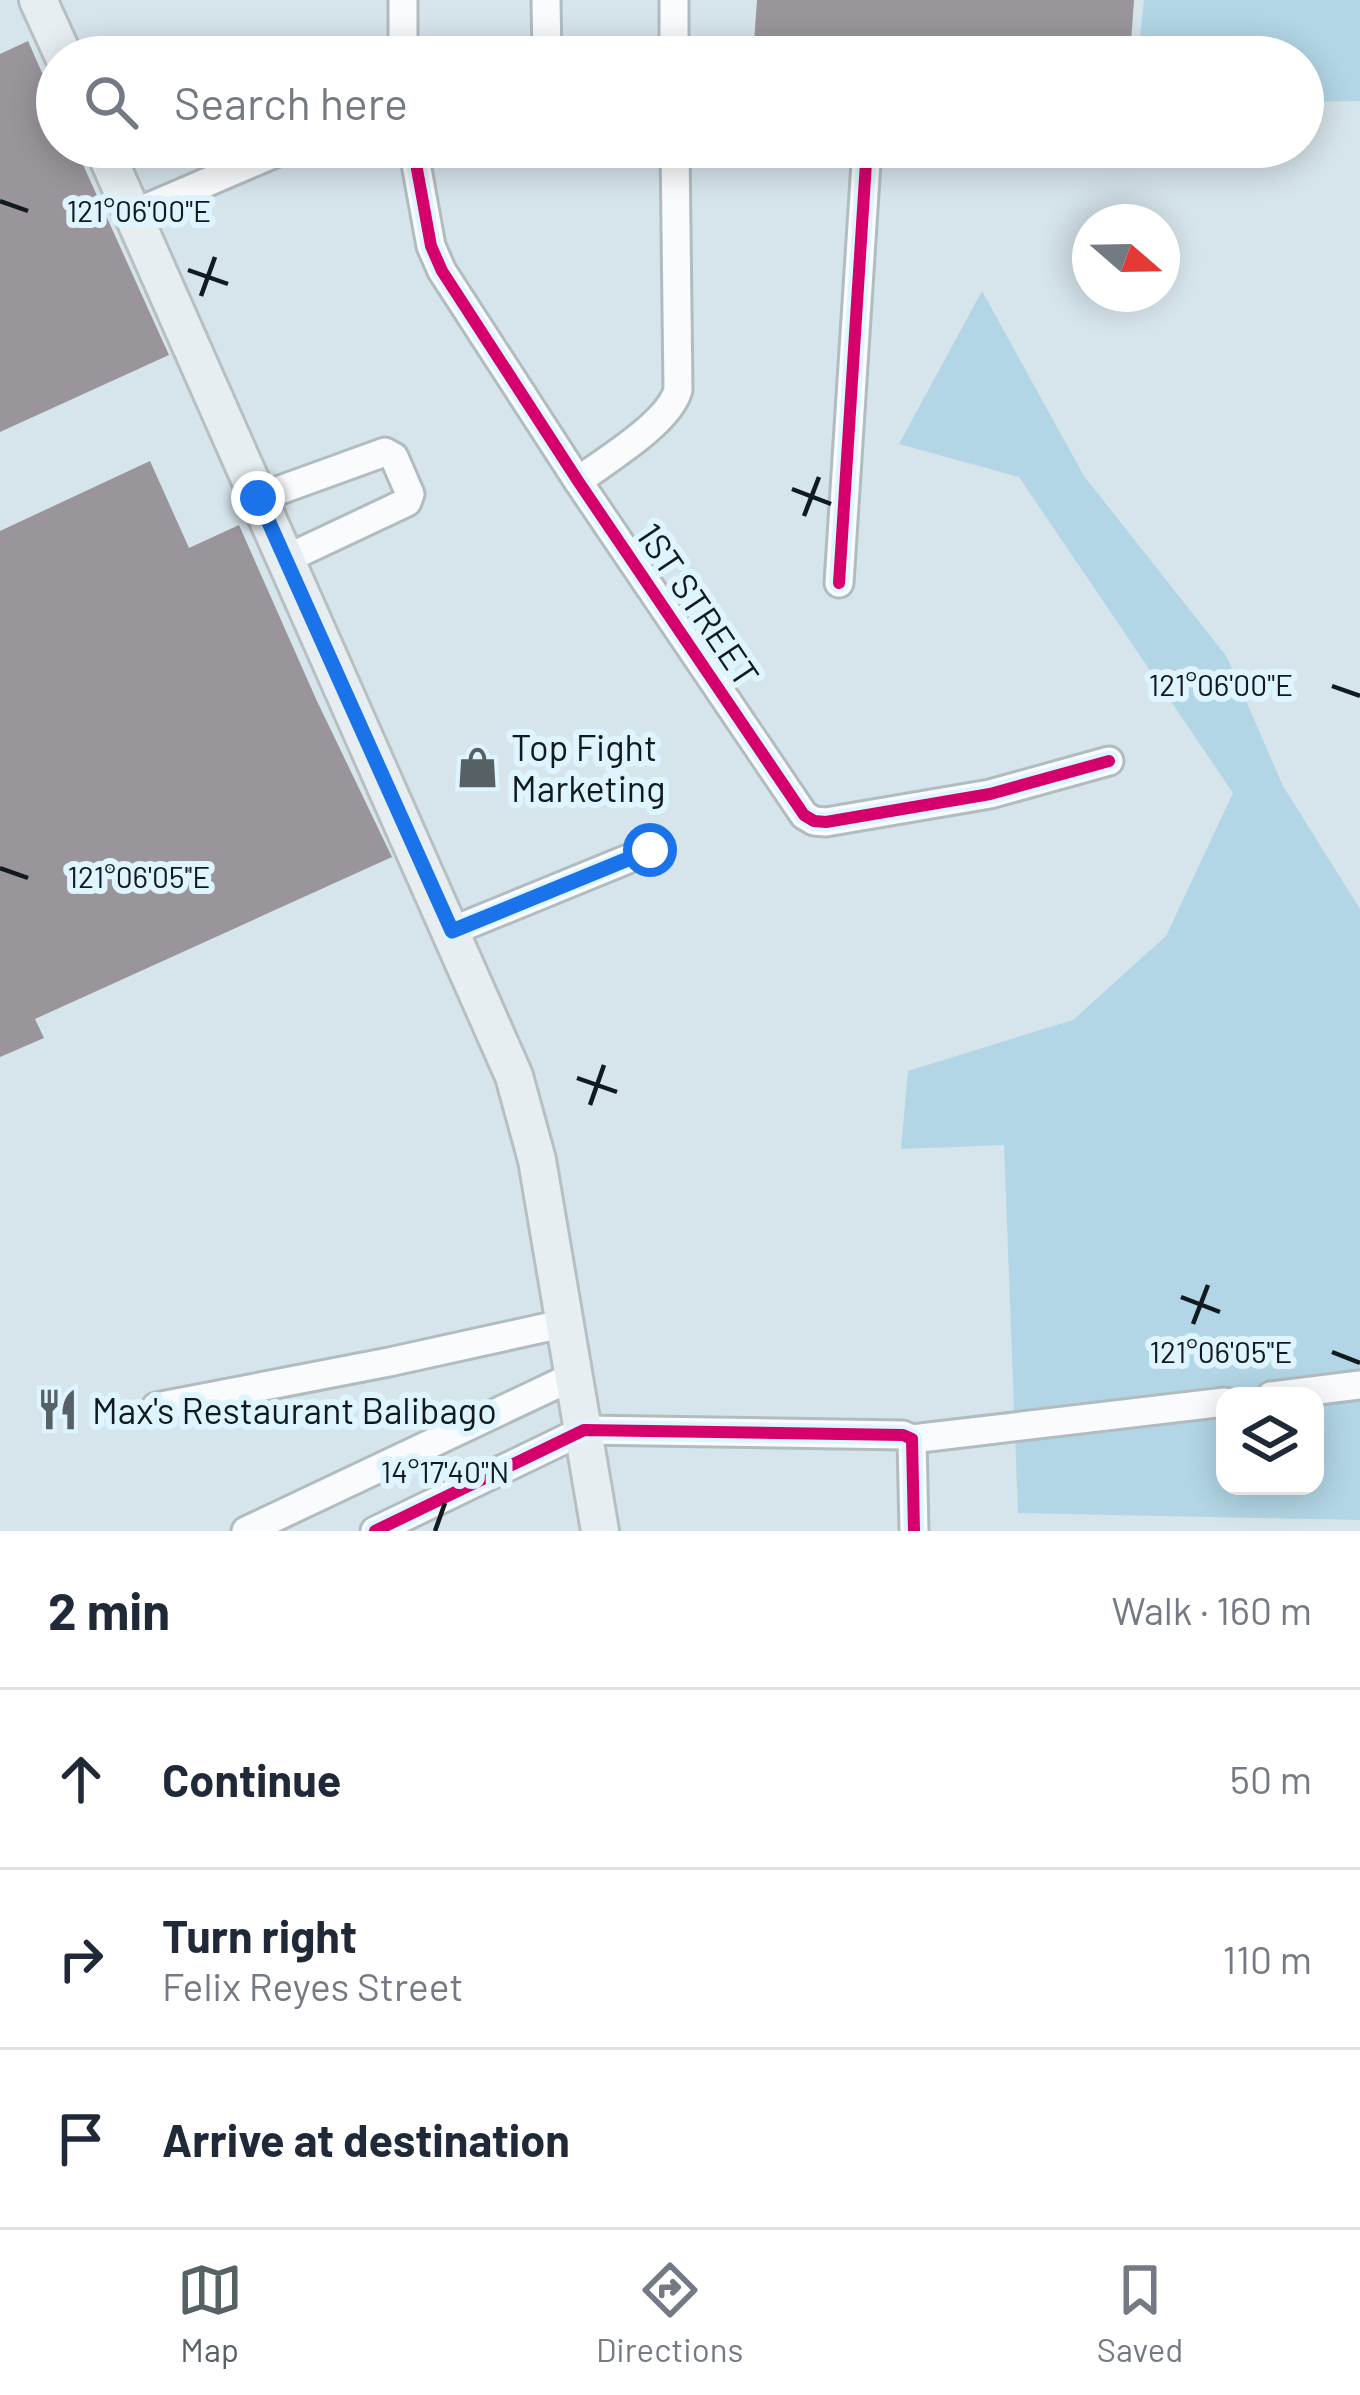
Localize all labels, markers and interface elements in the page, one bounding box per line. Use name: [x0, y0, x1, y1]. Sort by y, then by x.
search box: [36, 36, 1324, 168]
icon: search: [78, 69, 144, 135]
text: Search here: [174, 75, 408, 129]
text: 121°06'00"E: [67, 192, 211, 228]
north arrow: [1072, 204, 1180, 312]
route end: [231, 471, 285, 525]
street label: 1ST STREET: [629, 514, 769, 694]
text: 121°06'00"E: [1149, 666, 1293, 702]
place label: Top Fight Marketing: [511, 725, 665, 809]
shop icon: Top Fight Marketing: [454, 744, 500, 790]
route start: [623, 823, 677, 877]
text: 121°06'05"E: [68, 858, 210, 894]
text: 121°06'05"E: [1150, 1333, 1292, 1369]
restaurant icon: Max's Restaurant Balibago: [35, 1386, 81, 1432]
map controls: [1216, 1387, 1324, 1495]
button: layers: [1216, 1387, 1324, 1495]
place label: Max's Restaurant Balibago: [92, 1388, 497, 1431]
text: 14°17'40"N: [381, 1453, 509, 1489]
text: 2 min: [48, 1579, 170, 1640]
text: Walk · 160 m: [1112, 1586, 1312, 1633]
icon: ahead: [48, 1746, 114, 1812]
text: Continue: [162, 1752, 341, 1806]
text: 50 m: [1230, 1755, 1312, 1802]
text: Turn right: [162, 1908, 357, 1962]
icon: right: [48, 1926, 114, 1992]
text: 110 m: [1222, 1935, 1312, 1982]
text: Felix Reyes Street: [162, 1962, 464, 2009]
icon: arrive: [48, 2106, 114, 2172]
text: Arrive at destination: [162, 2112, 570, 2166]
tab: Map: [177, 2257, 243, 2369]
tab: Directions: [596, 2257, 743, 2369]
tab: Saved: [1097, 2257, 1183, 2369]

